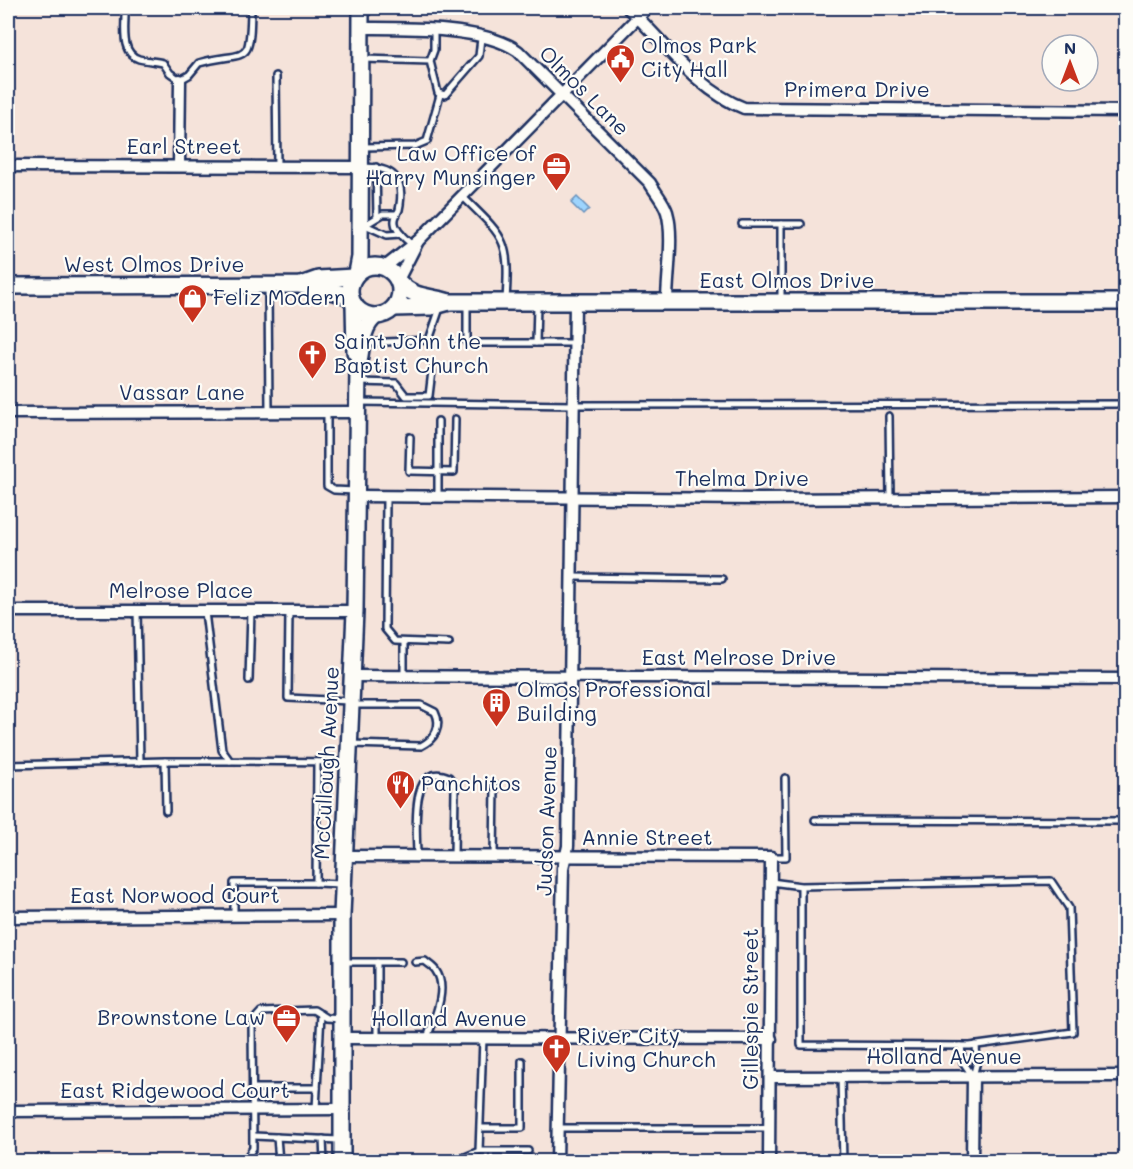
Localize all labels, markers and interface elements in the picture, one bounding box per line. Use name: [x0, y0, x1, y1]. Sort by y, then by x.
place label: Olmos Park City Hall: [641, 31, 757, 82]
north arrow: [1040, 33, 1100, 93]
text: N: [1064, 37, 1076, 58]
street label: Olmos Lane: [534, 39, 636, 141]
public building icon: Olmos Park City Hall: [604, 42, 636, 84]
street label: Primera Drive: [784, 75, 930, 102]
street label: Earl Street: [127, 132, 241, 159]
place label: Law Office of Harry Munsinger: [365, 139, 537, 190]
office icon: Law Office of Harry Munsinger: [541, 150, 573, 192]
street label: West Olmos Drive: [63, 250, 245, 277]
street label: East Olmos Drive: [700, 266, 874, 293]
shop icon: Feliz Modern: [176, 282, 208, 324]
place label: Feliz Modern: [213, 283, 346, 310]
place label: Saint John the Baptist Church: [334, 327, 488, 378]
church icon: Saint John the Baptist Church: [297, 338, 329, 380]
street label: Vassar Lane: [119, 378, 245, 405]
street label: Thelma Drive: [675, 464, 809, 491]
street label: Melrose Place: [109, 576, 253, 603]
street label: East Melrose Drive: [642, 643, 836, 670]
street label: McCullough Avenue: [307, 666, 344, 860]
place label: Olmos Professional Building: [517, 675, 711, 726]
building icon: Olmos Professional Building: [480, 686, 512, 728]
street label: Judson Avenue: [529, 746, 562, 896]
restaurant icon: Panchitos: [384, 768, 416, 810]
place label: Panchitos: [421, 769, 521, 796]
street label: Annie Street: [582, 823, 712, 850]
street label: East Norwood Court: [70, 881, 280, 908]
street label: Gillespie Street: [736, 928, 763, 1090]
office icon: Brownstone Law: [270, 1002, 302, 1044]
place label: Brownstone Law: [97, 1003, 265, 1030]
street label: Holland Avenue: [371, 1004, 527, 1031]
place label: River City Living Church: [577, 1021, 716, 1072]
church icon: River City Living Church: [540, 1032, 572, 1074]
street label: Holland Avenue: [866, 1042, 1022, 1069]
street label: East Ridgewood Court: [60, 1076, 290, 1103]

